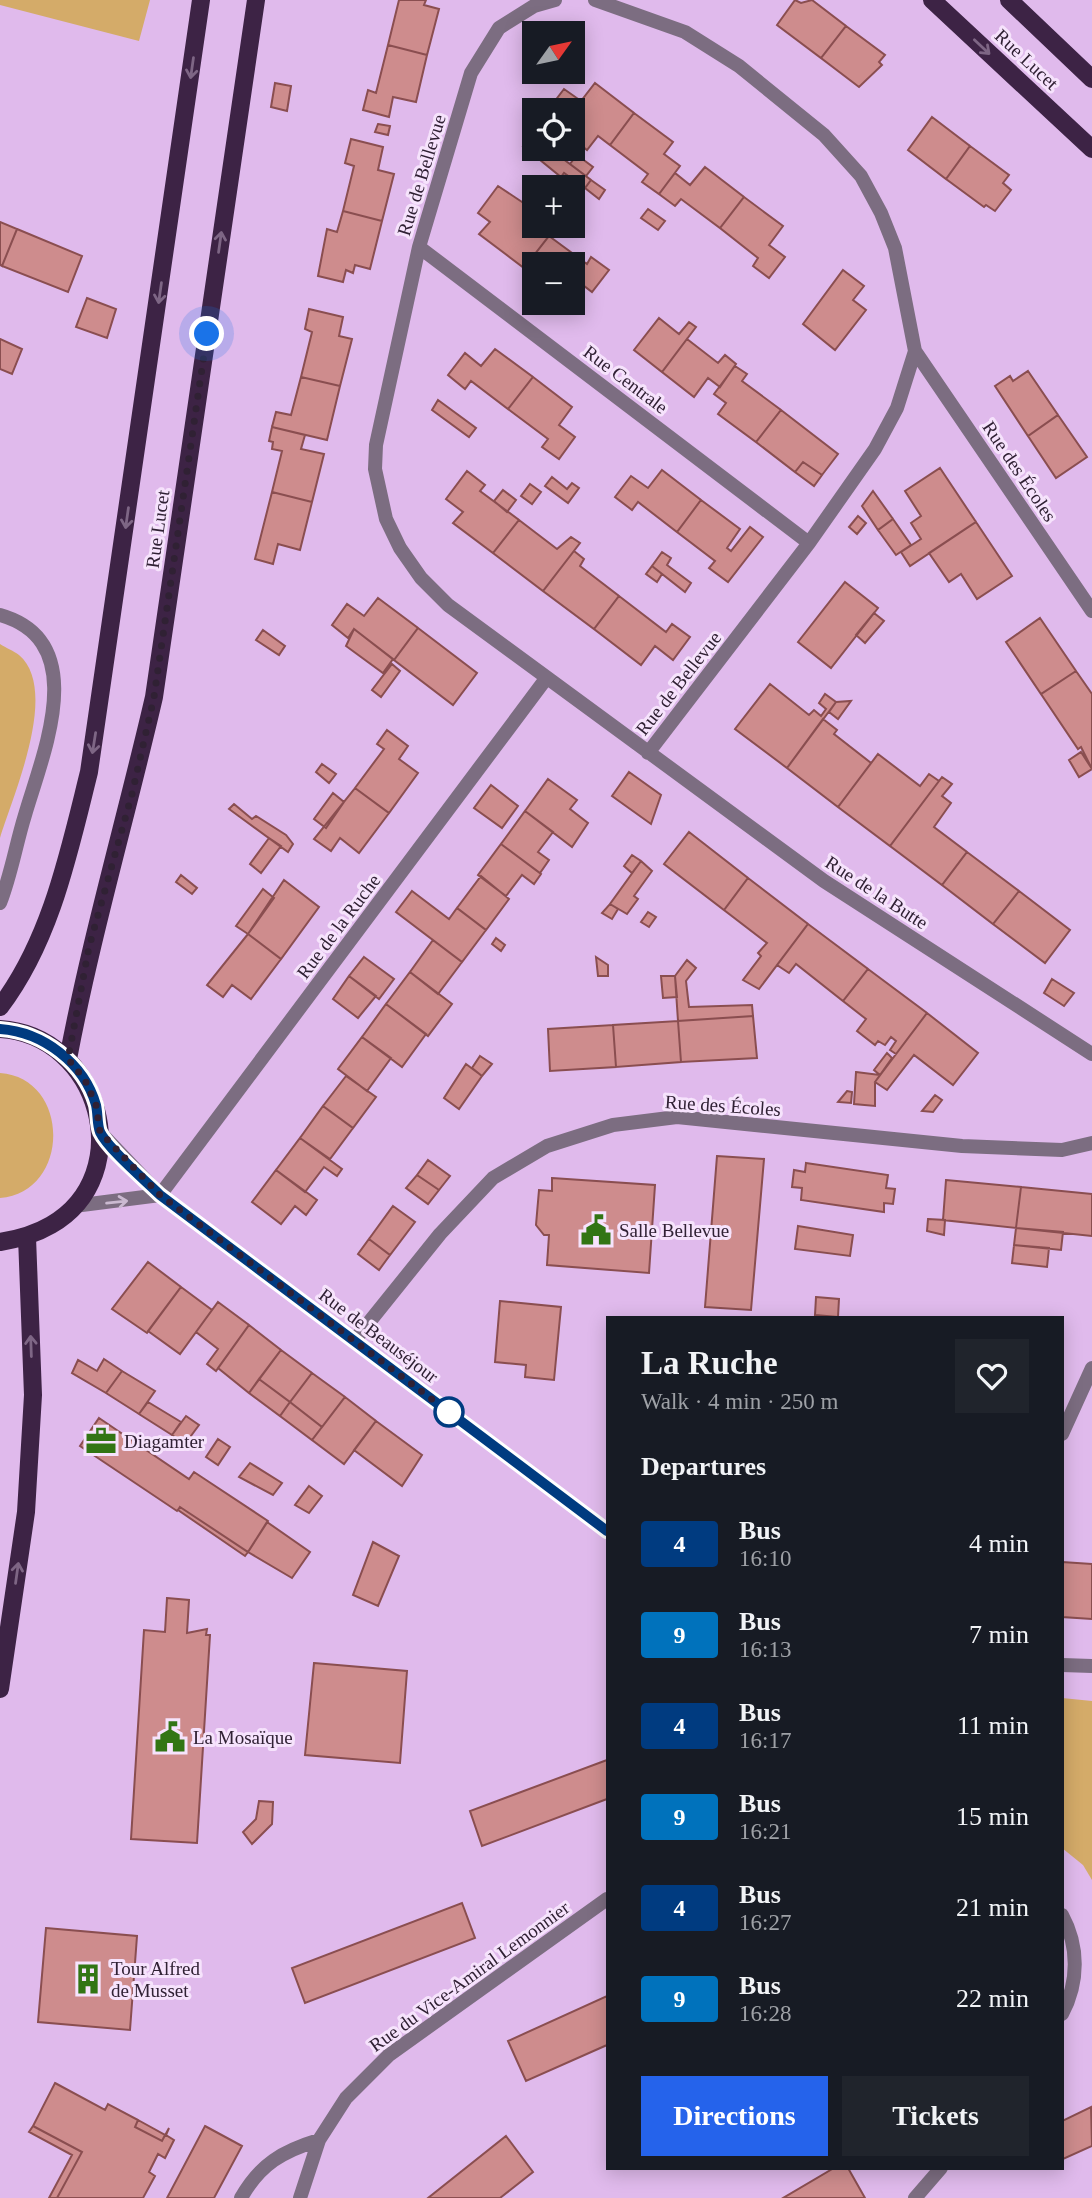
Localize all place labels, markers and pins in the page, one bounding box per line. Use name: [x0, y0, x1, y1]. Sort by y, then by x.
public building icon: Salle Bellevue: [579, 1213, 613, 1247]
place label: Salle Bellevue: [619, 1220, 729, 1241]
unlabelled marker: [434, 1397, 464, 1427]
office icon: Diagamter: [84, 1424, 118, 1458]
place label: Diagamter: [124, 1431, 205, 1452]
public building icon: La Mosaïque: [153, 1720, 187, 1754]
place label: La Mosaïque: [193, 1727, 293, 1748]
place label: Tour Alfred de Musset: [111, 1958, 200, 2001]
building icon: Tour Alfred de Musset: [71, 1962, 105, 1996]

